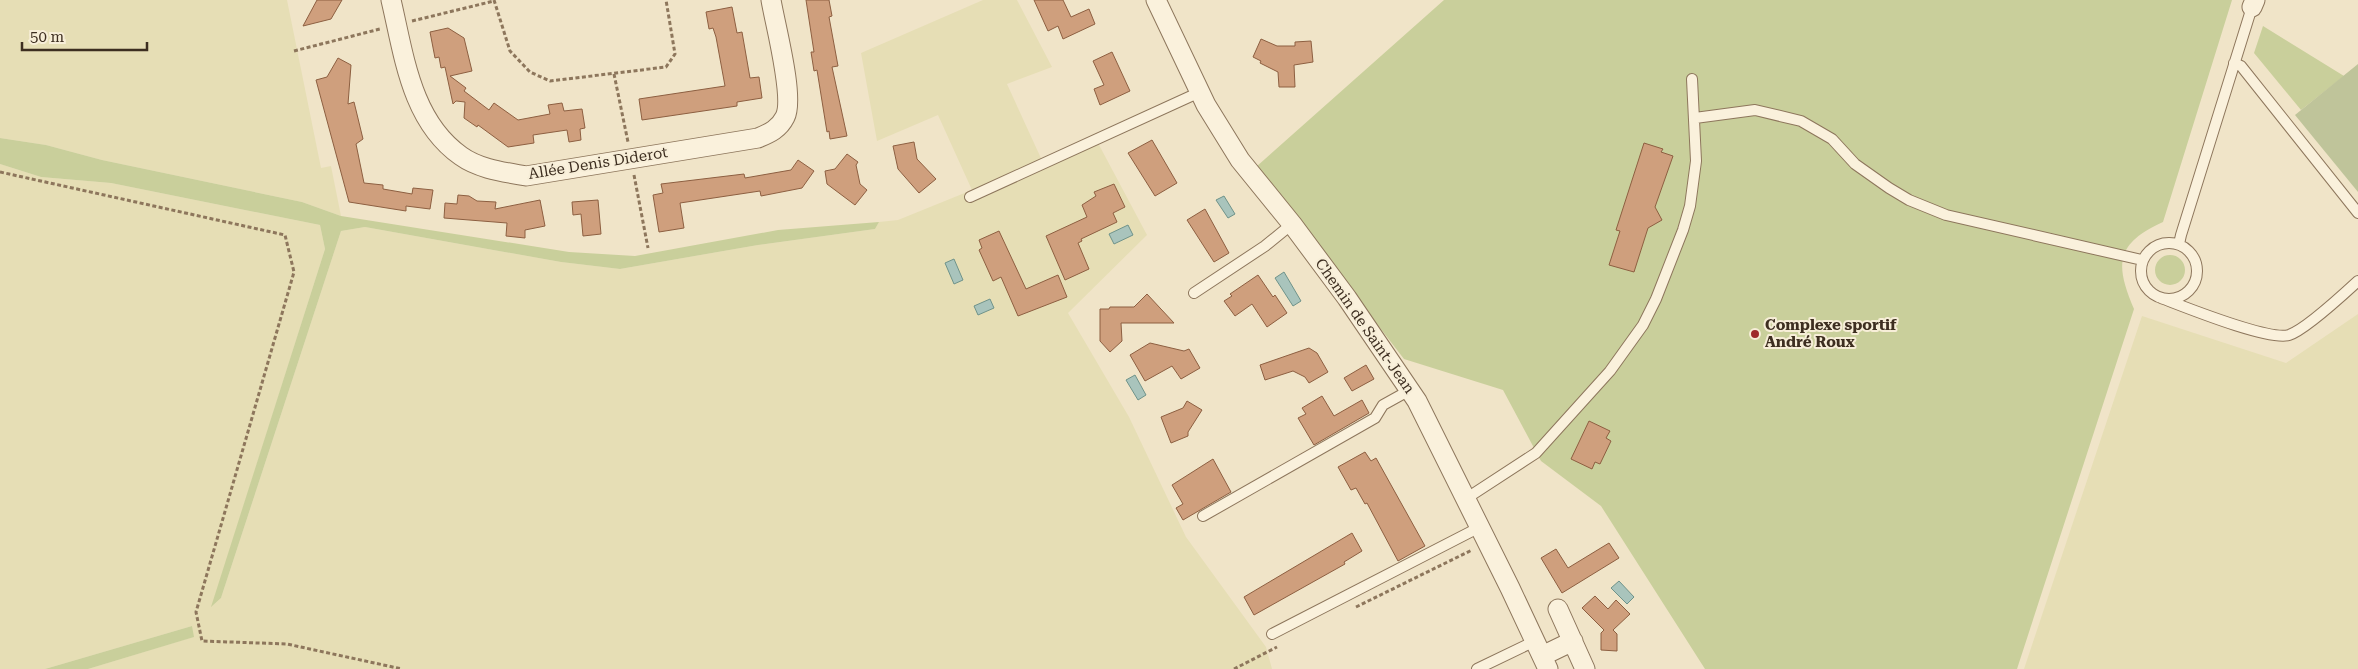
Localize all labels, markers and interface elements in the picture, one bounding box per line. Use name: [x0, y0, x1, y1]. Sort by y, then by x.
scale bar: [22, 20, 148, 52]
text: 50 m: [30, 28, 65, 46]
street label: Allée Denis Diderot: [527, 143, 669, 183]
street label: Chemin de Saint-Jean: [1312, 255, 1419, 397]
place label: Complexe sportif André Roux: [1765, 316, 1897, 351]
marker: Complexe sportif André Roux: [1749, 328, 1761, 340]

